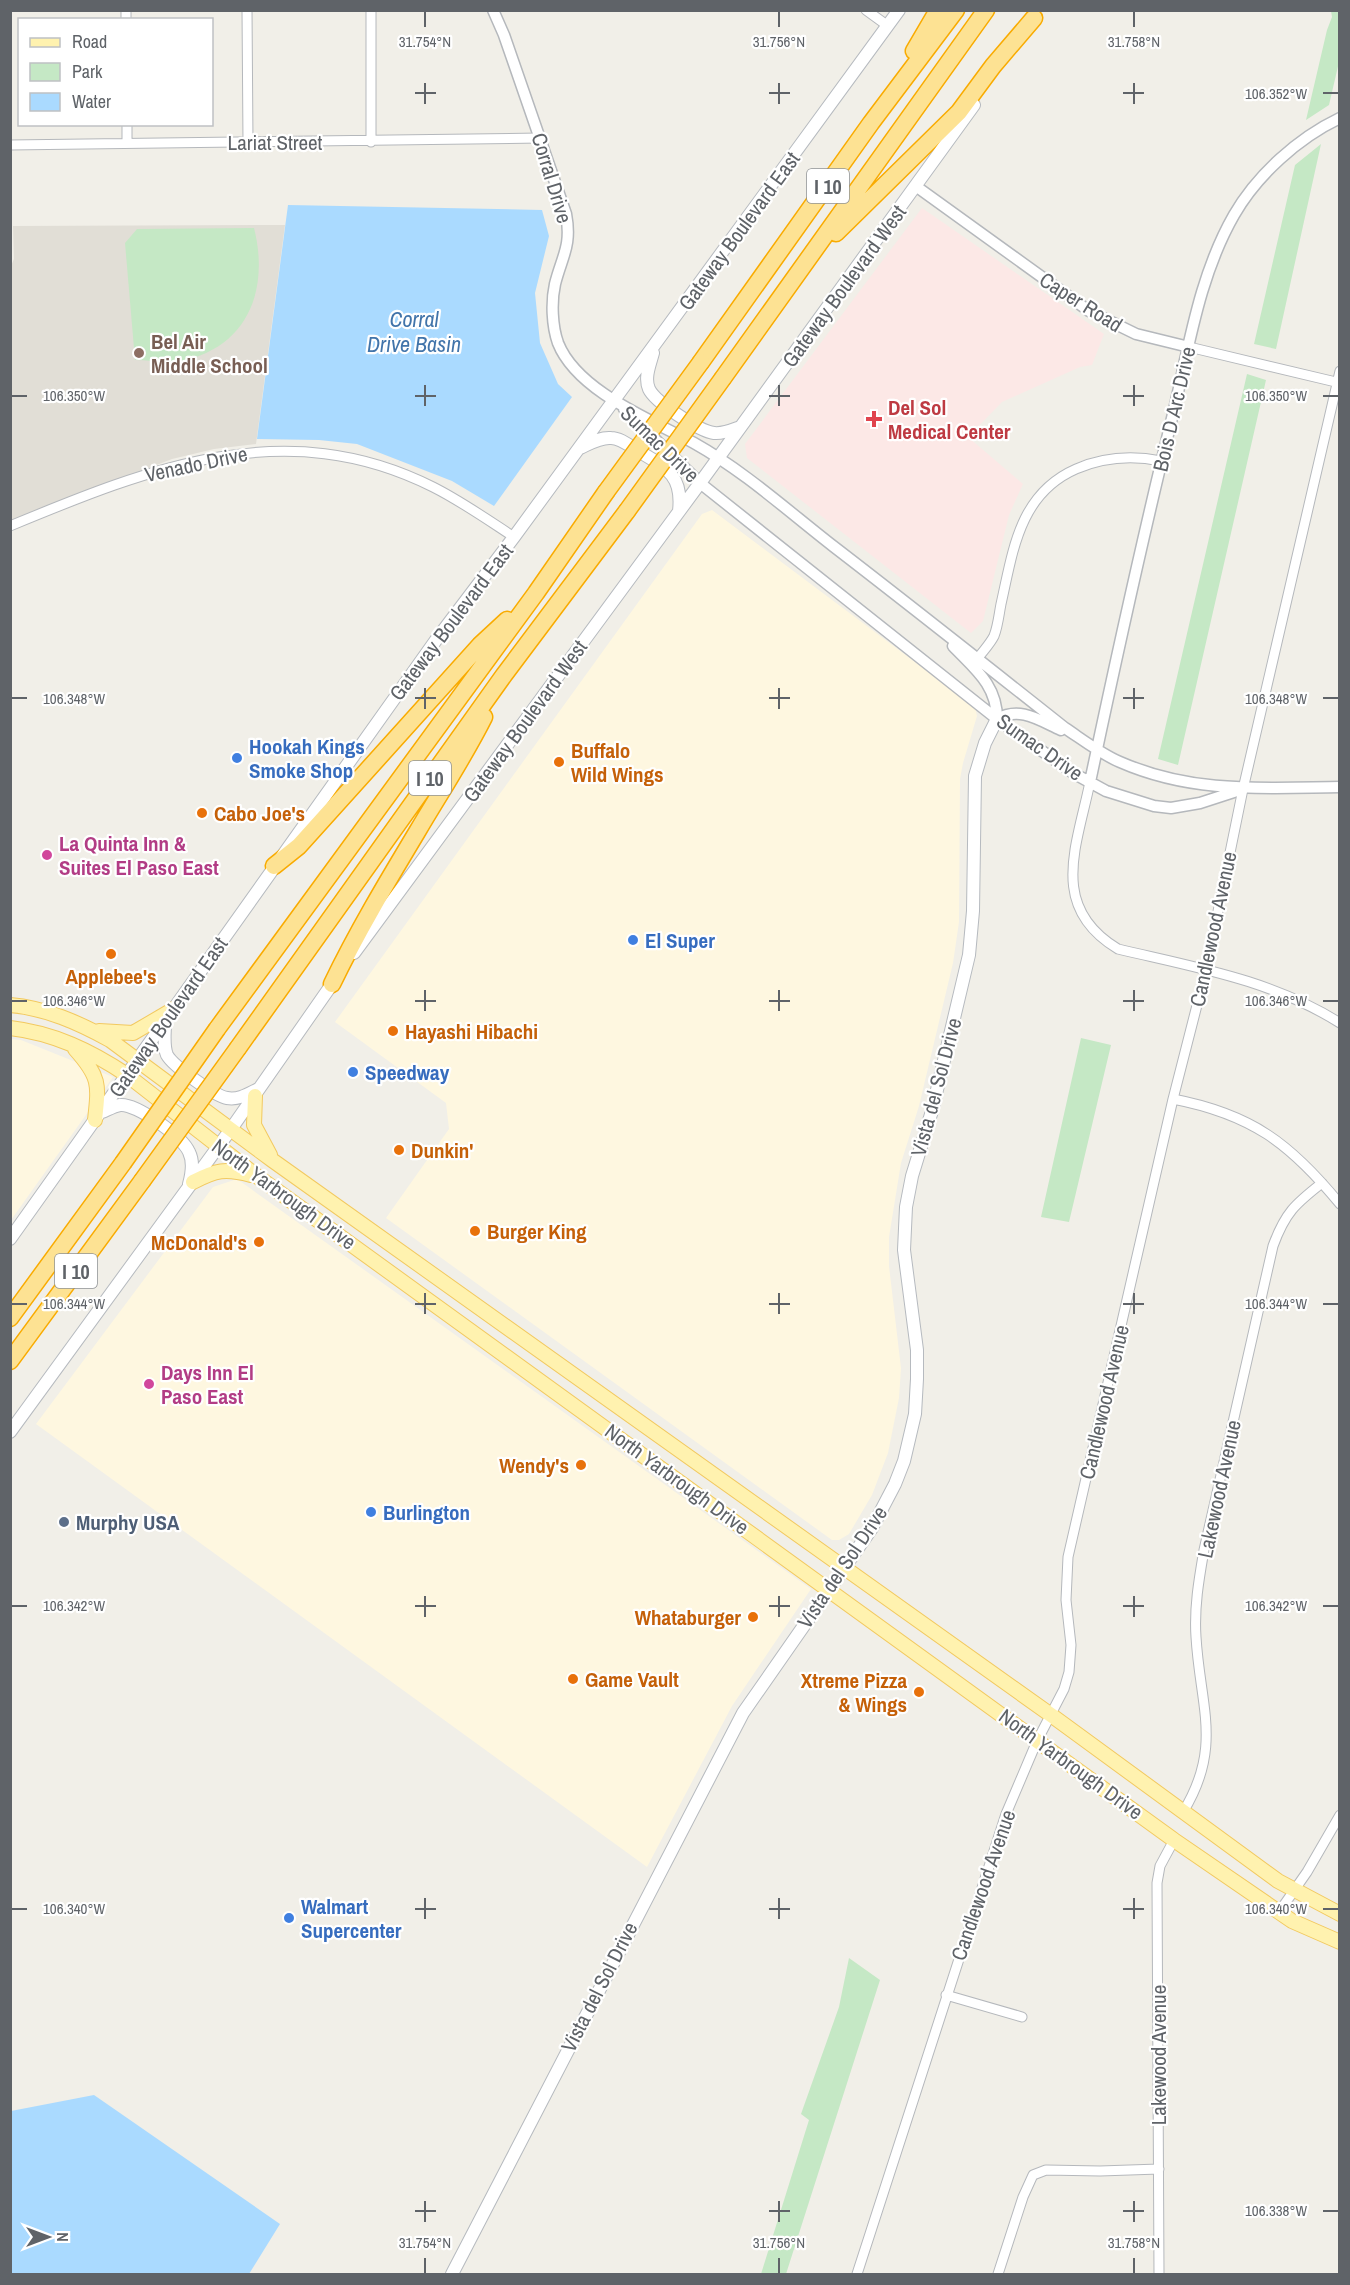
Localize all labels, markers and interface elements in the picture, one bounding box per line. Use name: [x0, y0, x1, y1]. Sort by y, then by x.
legend: [18, 18, 213, 126]
text: Road: [72, 29, 107, 54]
text: 31.754°N: [399, 31, 451, 52]
text: 31.756°N: [753, 31, 805, 52]
text: 31.758°N: [1108, 31, 1160, 52]
text: Park: [72, 59, 103, 84]
text: 106.352°W: [1245, 83, 1307, 104]
text: Water: [72, 89, 111, 114]
street label: Lariat Street: [228, 128, 323, 157]
street label: Corral Drive: [525, 129, 579, 227]
street label: Gateway Boulevard East: [672, 146, 807, 316]
road number: I 10: [807, 169, 849, 203]
street label: Gateway Boulevard West: [775, 199, 913, 373]
street label: Caper Road: [1034, 265, 1128, 339]
water label: Corral Drive Basin: [367, 304, 461, 359]
place label: Bel Air Middle School: [151, 327, 268, 380]
street label: Bois D Arc Drive: [1146, 344, 1202, 474]
marker: Bel Air Middle School: [132, 346, 146, 360]
text: 106.350°W: [43, 385, 105, 406]
text: 106.350°W: [1245, 385, 1307, 406]
place label: Del Sol Medical Center: [888, 393, 1011, 446]
street label: Sumac Drive: [614, 399, 706, 489]
marker: Del Sol Medical Center: [865, 410, 883, 428]
street label: Venado Drive: [142, 439, 250, 489]
street label: Gateway Boulevard East: [382, 537, 520, 706]
street label: Gateway Boulevard West: [456, 634, 594, 808]
text: 106.348°W: [43, 688, 105, 709]
text: 106.348°W: [1245, 688, 1307, 709]
street label: Sumac Drive: [991, 707, 1089, 787]
place label: Hookah Kings Smoke Shop: [249, 732, 365, 785]
place label: Buffalo Wild Wings: [571, 736, 664, 789]
marker: Hookah Kings Smoke Shop: [230, 751, 244, 765]
marker: Buffalo Wild Wings: [552, 755, 566, 769]
road number: I 10: [409, 761, 451, 795]
place label: Cabo Joe's: [214, 799, 305, 828]
marker: Cabo Joe's: [195, 806, 209, 820]
place label: La Quinta Inn & Suites El Paso East: [59, 829, 219, 882]
marker: La Quinta Inn & Suites El Paso East: [40, 848, 54, 862]
street label: Candlewood Avenue: [1182, 849, 1244, 1009]
place label: El Super: [645, 926, 715, 955]
street label: Gateway Boulevard East: [102, 931, 234, 1103]
marker: El Super: [626, 933, 640, 947]
marker: Applebee's: [104, 947, 118, 961]
place label: Applebee's: [65, 962, 157, 991]
text: 106.346°W: [43, 990, 105, 1011]
text: 106.346°W: [1245, 990, 1307, 1011]
street label: Vista del Sol Drive: [904, 1015, 968, 1159]
place label: Hayashi Hibachi: [405, 1017, 538, 1046]
marker: Hayashi Hibachi: [386, 1024, 400, 1038]
place label: Speedway: [365, 1058, 450, 1087]
marker: Speedway: [346, 1065, 360, 1079]
street label: North Yarbrough Drive: [206, 1132, 362, 1256]
place label: Dunkin': [411, 1136, 473, 1165]
marker: Dunkin': [392, 1143, 406, 1157]
place label: Burger King: [487, 1217, 587, 1246]
marker: Burger King: [468, 1224, 482, 1238]
place label: McDonald's: [151, 1228, 247, 1257]
marker: McDonald's: [252, 1235, 266, 1249]
road number: I 10: [55, 1254, 97, 1288]
text: 106.344°W: [43, 1293, 105, 1314]
text: 106.344°W: [1245, 1293, 1307, 1314]
street label: Candlewood Avenue: [1072, 1322, 1136, 1482]
place label: Days Inn El Paso East: [161, 1358, 254, 1411]
marker: Days Inn El Paso East: [142, 1377, 156, 1391]
street label: North Yarbrough Drive: [599, 1417, 755, 1541]
street label: Lakewood Avenue: [1190, 1417, 1248, 1561]
place label: Wendy's: [499, 1451, 569, 1480]
marker: Wendy's: [574, 1458, 588, 1472]
place label: Burlington: [383, 1498, 470, 1527]
street label: Vista del Sol Drive: [790, 1500, 894, 1634]
marker: Burlington: [364, 1505, 378, 1519]
place label: Murphy USA: [76, 1508, 180, 1537]
marker: Murphy USA: [57, 1515, 71, 1529]
text: 106.342°W: [43, 1595, 105, 1616]
text: 106.342°W: [1245, 1595, 1307, 1616]
place label: Whataburger: [635, 1603, 741, 1632]
marker: Whataburger: [746, 1610, 760, 1624]
place label: Game Vault: [585, 1665, 679, 1694]
place label: Xtreme Pizza & Wings: [801, 1666, 907, 1719]
marker: Game Vault: [566, 1672, 580, 1686]
marker: Xtreme Pizza & Wings: [912, 1685, 926, 1699]
street label: North Yarbrough Drive: [993, 1702, 1149, 1826]
street label: Candlewood Avenue: [944, 1806, 1022, 1964]
place label: Walmart Supercenter: [301, 1892, 402, 1945]
text: 106.340°W: [43, 1898, 105, 1919]
text: 106.340°W: [1245, 1898, 1307, 1919]
marker: Walmart Supercenter: [282, 1911, 296, 1925]
street label: Vista del Sol Drive: [554, 1917, 644, 2057]
street label: Lakewood Avenue: [1144, 1985, 1173, 2125]
text: 106.338°W: [1245, 2200, 1307, 2221]
north arrow: [18, 2207, 78, 2267]
text: N: [52, 2232, 74, 2242]
text: 31.754°N: [399, 2232, 451, 2253]
text: 31.756°N: [753, 2232, 805, 2253]
text: 31.758°N: [1108, 2232, 1160, 2253]

